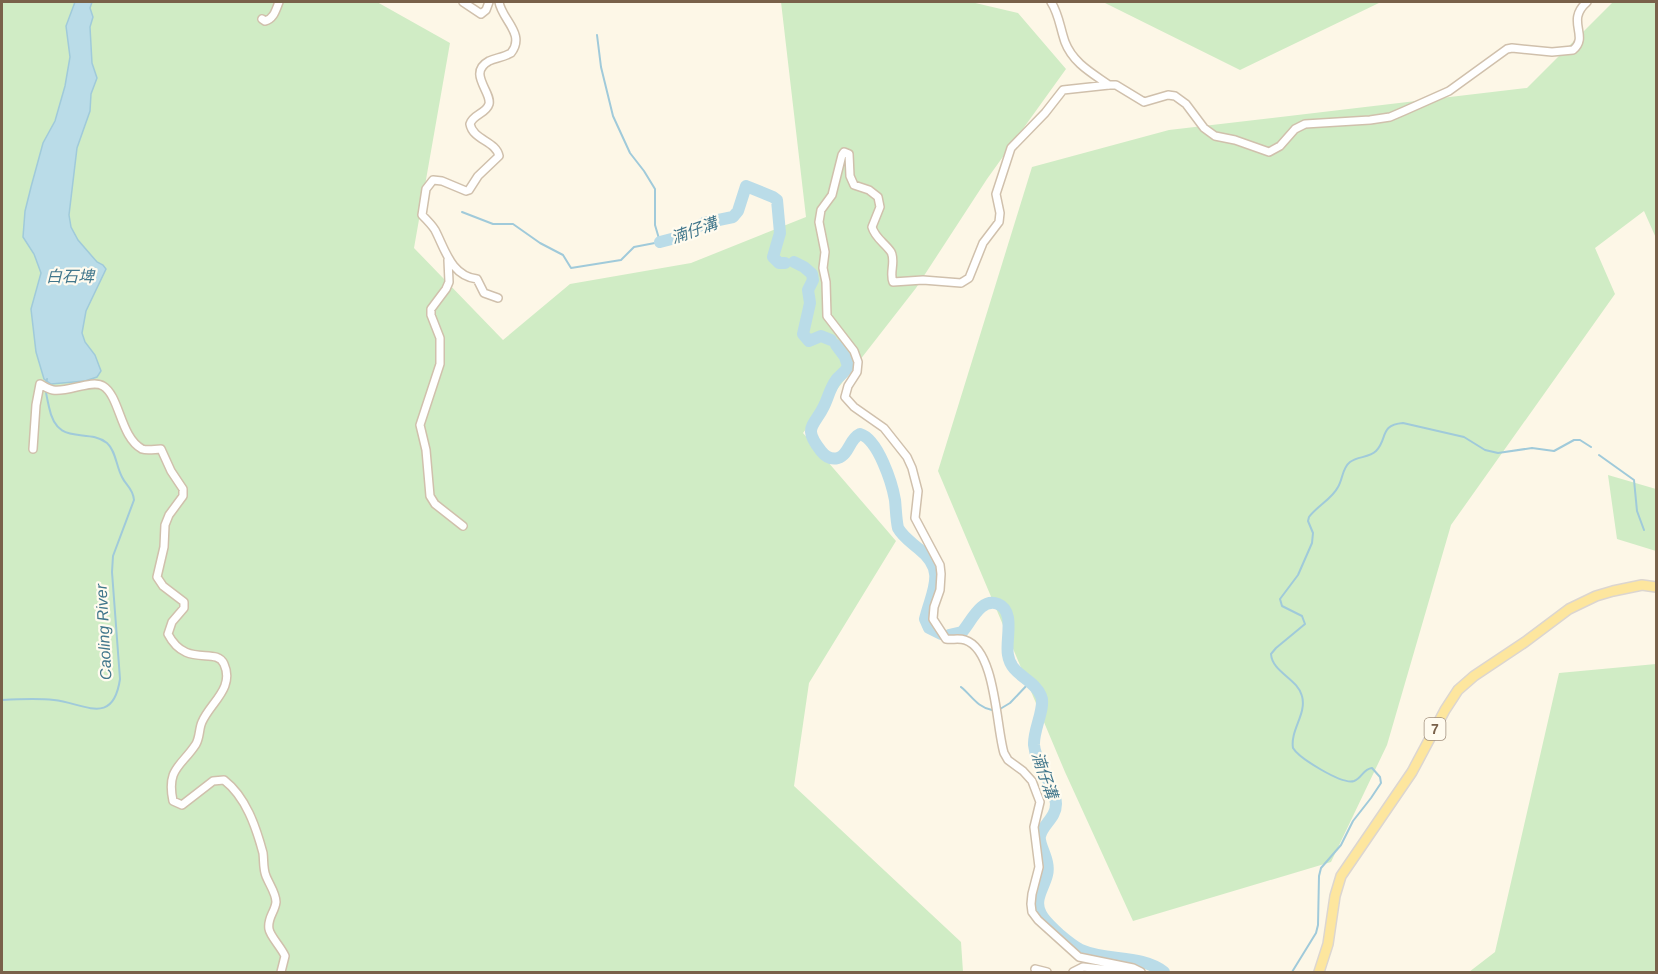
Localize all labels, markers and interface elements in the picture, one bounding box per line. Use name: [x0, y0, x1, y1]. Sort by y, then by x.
water label: 湳仔溝: [669, 214, 722, 247]
water label: 白石埤: [46, 268, 96, 285]
water label: Caoling River: [92, 583, 115, 680]
road number: 7: [1424, 718, 1446, 740]
water label: 湳仔溝: [1029, 750, 1061, 803]

